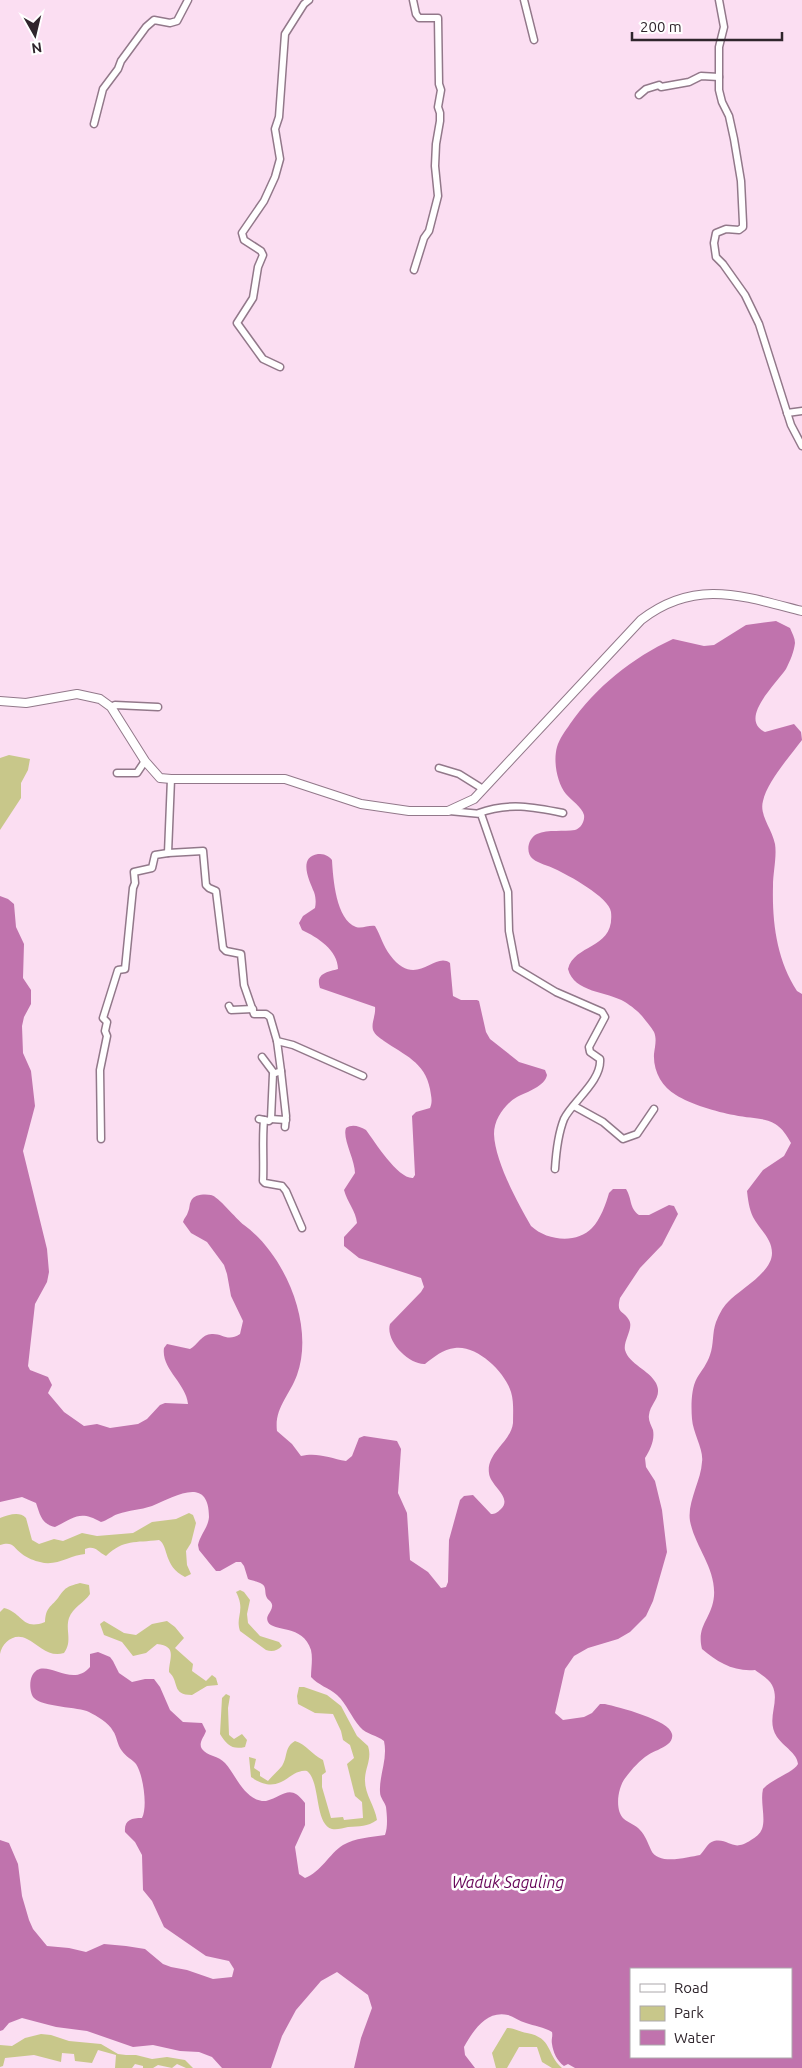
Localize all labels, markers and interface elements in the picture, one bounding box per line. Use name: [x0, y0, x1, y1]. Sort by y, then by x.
north arrow: [10, 10, 60, 60]
scale bar: [632, 10, 782, 42]
text: 200 m: [640, 18, 682, 35]
text: N: [31, 39, 43, 57]
water label: Waduk Saguling: [452, 1873, 564, 1891]
legend: [630, 1968, 792, 2058]
text: Road: [674, 1979, 709, 1996]
text: Park: [674, 2004, 704, 2021]
text: Water: [674, 2029, 715, 2046]

